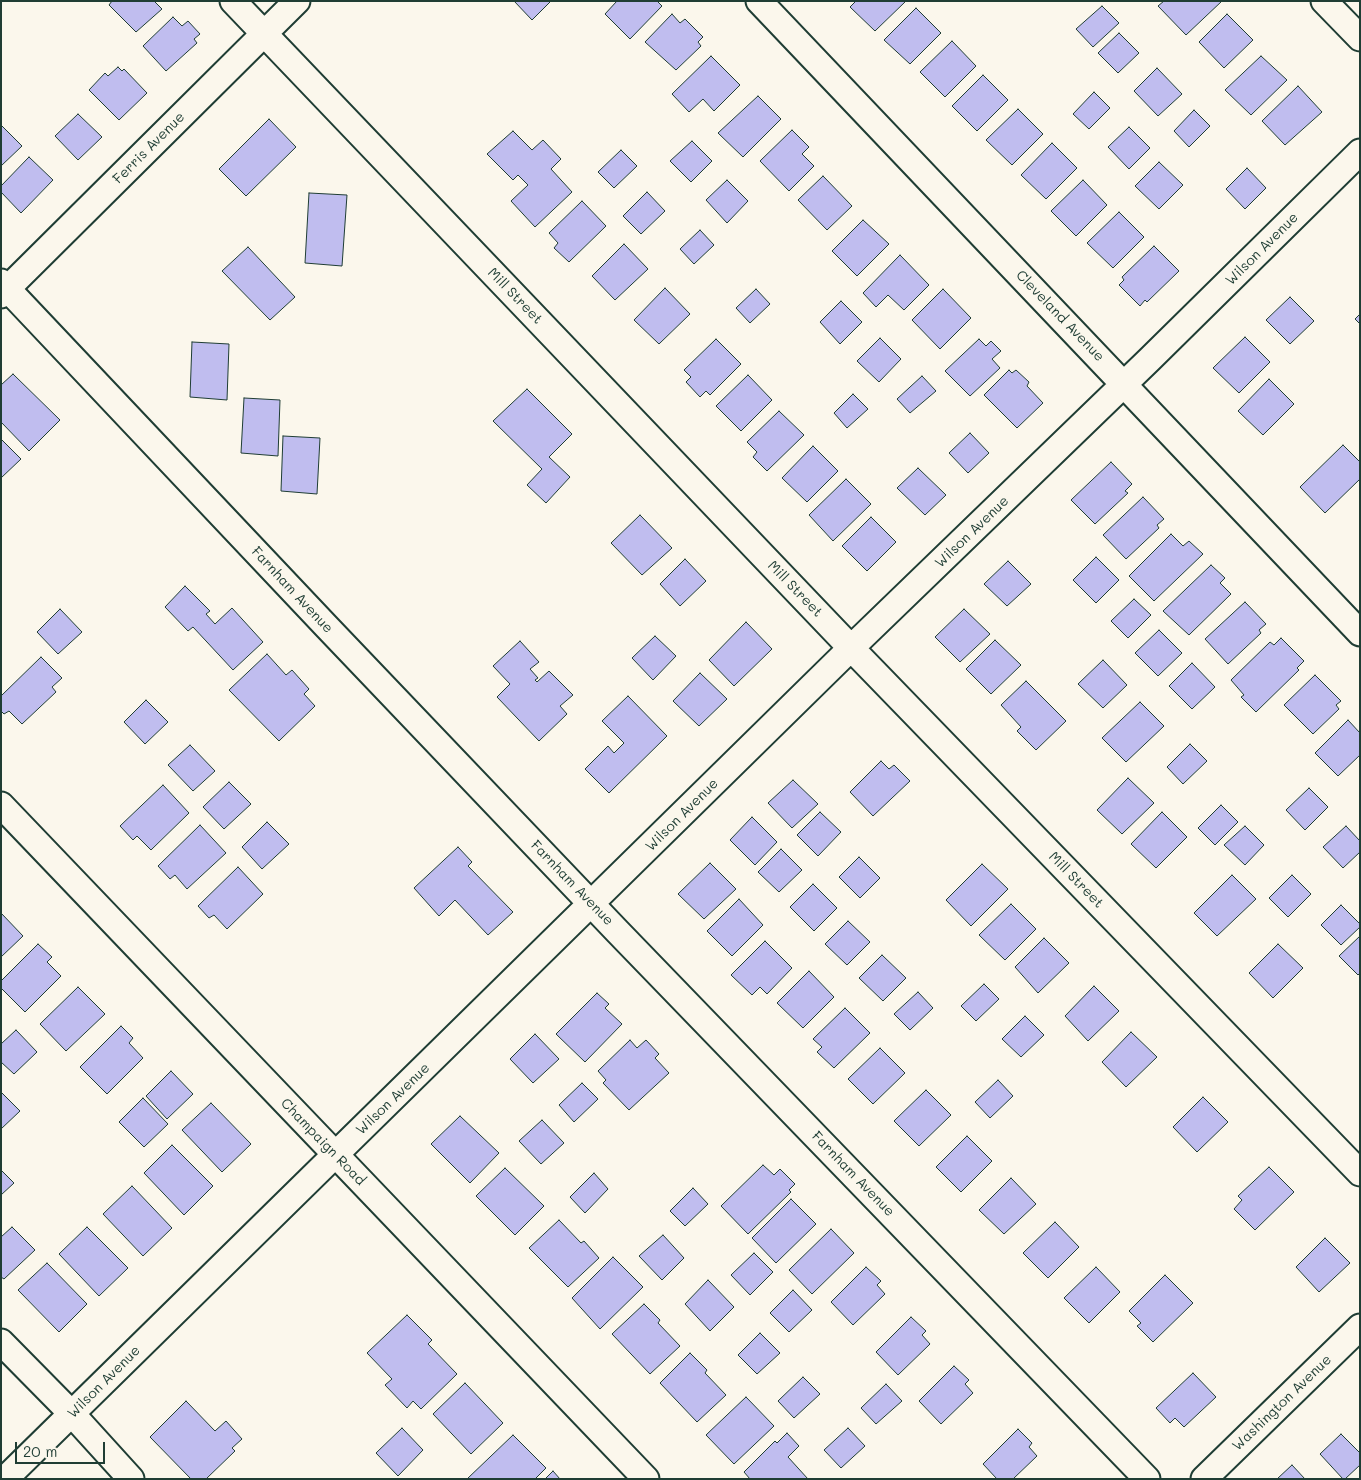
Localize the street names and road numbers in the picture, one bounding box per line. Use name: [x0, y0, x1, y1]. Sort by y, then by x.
street label: Ferris Avenue: [110, 109, 188, 187]
street label: Wilson Avenue: [1222, 209, 1302, 289]
street label: Mill Street: [484, 264, 546, 328]
street label: Cleveland Avenue: [1012, 267, 1108, 365]
street label: Wilson Avenue: [932, 493, 1012, 571]
street label: Farnham Avenue: [248, 543, 336, 637]
street label: Mill Street: [764, 557, 826, 621]
street label: Wilson Avenue: [642, 775, 722, 855]
street label: Farnham Avenue: [527, 837, 617, 929]
street label: Mill Street: [1045, 848, 1107, 912]
street label: Wilson Avenue: [353, 1060, 433, 1138]
street label: Champaign Road: [277, 1095, 369, 1189]
street label: Farnham Avenue: [808, 1128, 898, 1220]
street label: Wilson Avenue: [64, 1342, 144, 1422]
street label: Washington Avenue: [1229, 1351, 1335, 1455]

